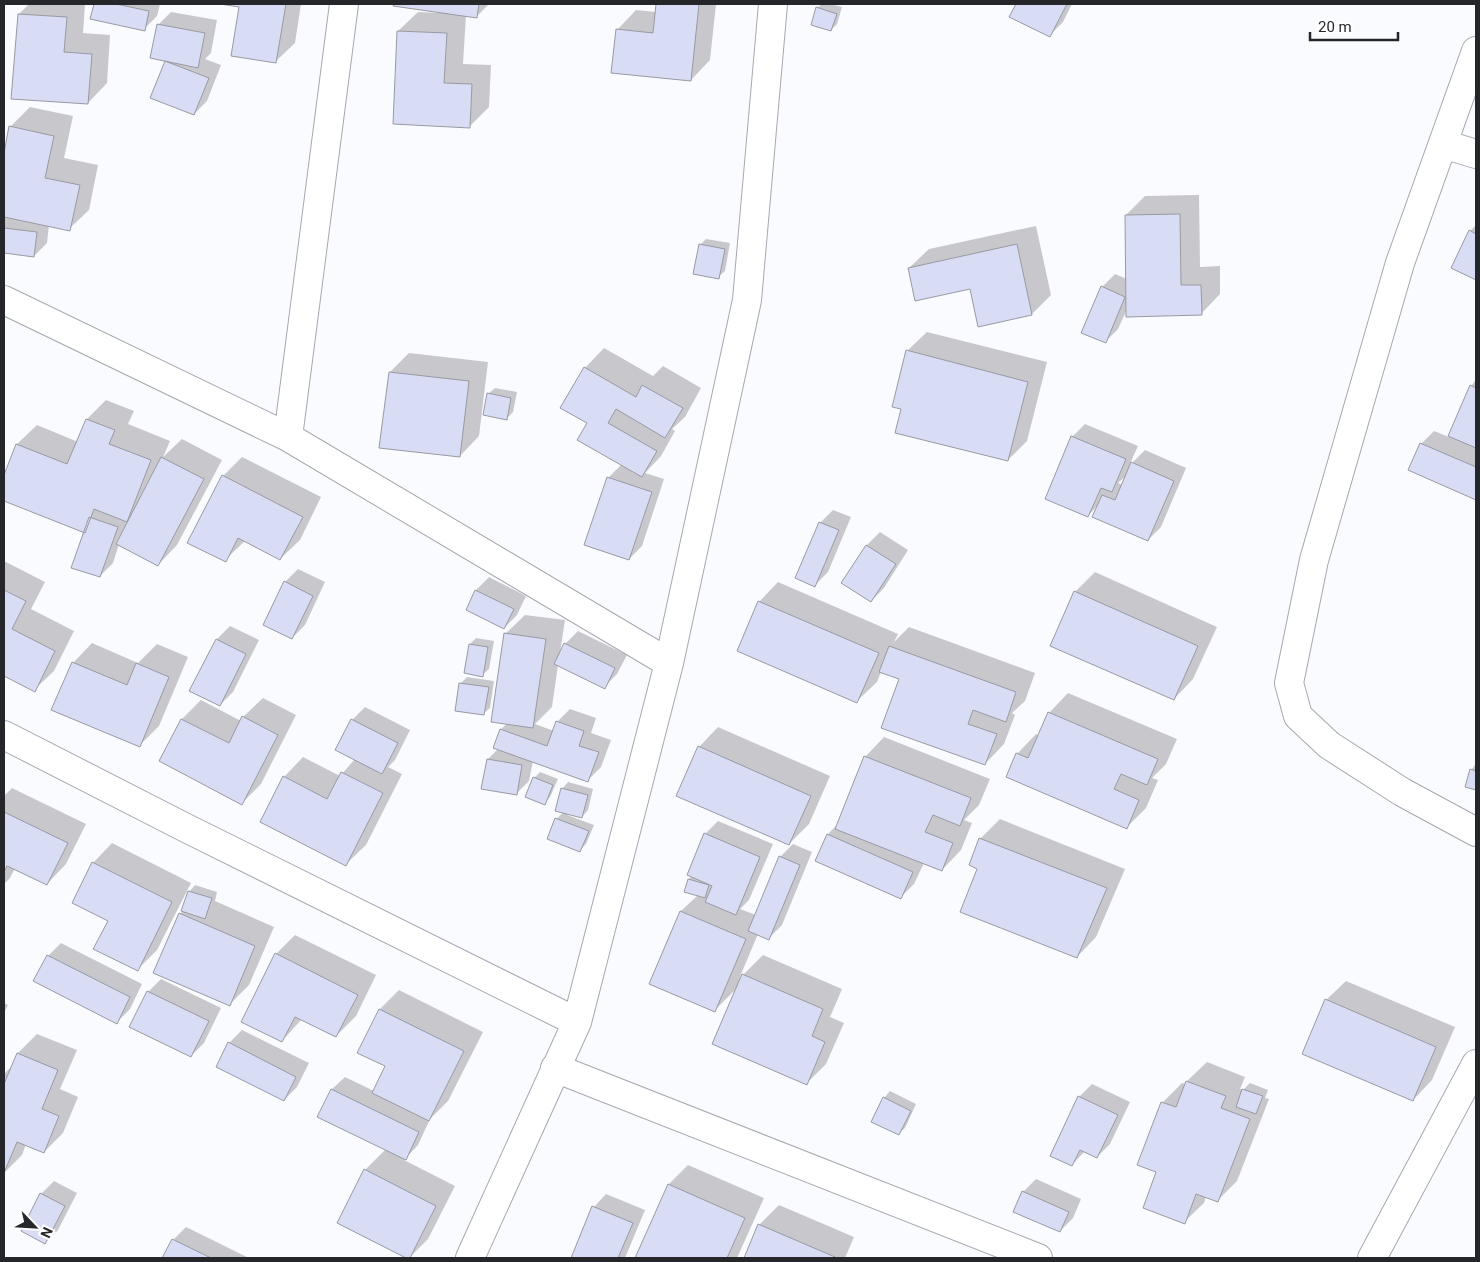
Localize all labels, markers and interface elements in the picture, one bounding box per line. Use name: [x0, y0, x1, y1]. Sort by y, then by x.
scale bar: [1310, 10, 1398, 42]
text: 20 m: [1318, 18, 1352, 36]
north arrow: [10, 1202, 60, 1252]
text: N: [37, 1225, 56, 1240]

